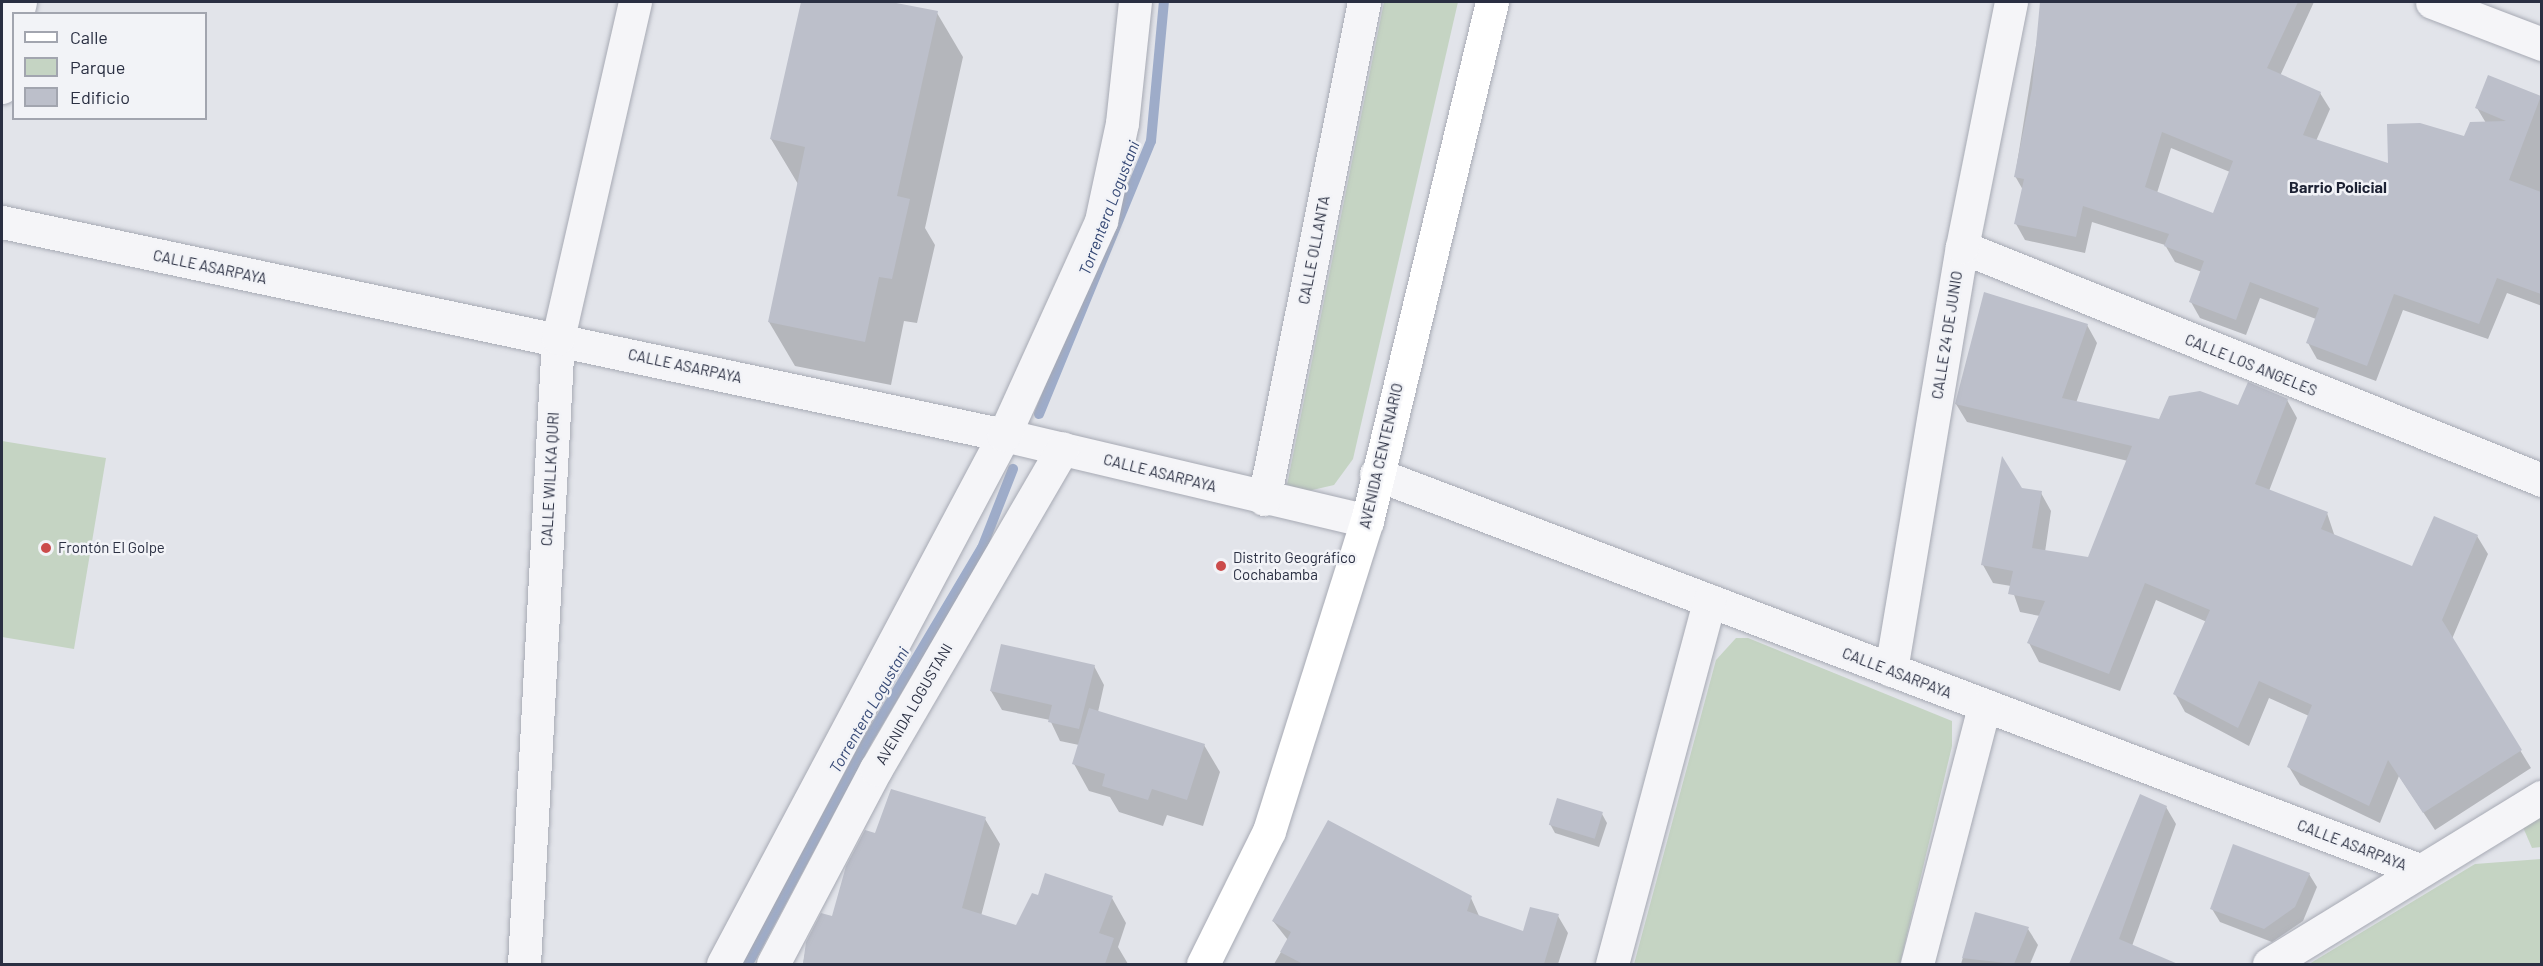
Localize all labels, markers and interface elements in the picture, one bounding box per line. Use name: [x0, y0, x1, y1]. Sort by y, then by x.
legend: [12, 12, 207, 120]
text: Calle: [70, 26, 108, 48]
text: Parque: [70, 56, 125, 78]
text: Edificio: [70, 86, 130, 108]
water label: Torrentera Logustani: [1075, 138, 1143, 278]
district label: Barrio Policial: [2289, 177, 2387, 197]
street label: CALLE OLLANTA: [1295, 194, 1333, 306]
street label: CALLE ASARPAYA: [151, 246, 269, 288]
street label: CALLE 24 DE JUNIO: [1928, 270, 1966, 400]
street label: CALLE LOS ANGELES: [2182, 330, 2320, 400]
street label: CALLE ASARPAYA: [626, 345, 744, 387]
street label: AVENIDA CENTENARIO: [1356, 382, 1406, 530]
street label: CALLE WILLKA QURI: [537, 411, 563, 547]
street label: CALLE ASARPAYA: [1102, 450, 1218, 496]
place label: Frontón El Golpe: [58, 539, 165, 557]
marker: Frontón El Golpe: [39, 541, 53, 555]
place label: Distrito Geográfico Cochabamba: [1233, 548, 1356, 583]
marker: Distrito Geográfico Cochabamba: [1214, 559, 1228, 573]
street label: AVENIDA LOGUSTANI: [872, 640, 956, 768]
water label: Torrentera Logustani: [825, 644, 913, 776]
street label: CALLE ASARPAYA: [1840, 644, 1954, 702]
street label: CALLE ASARPAYA: [2295, 816, 2409, 874]

